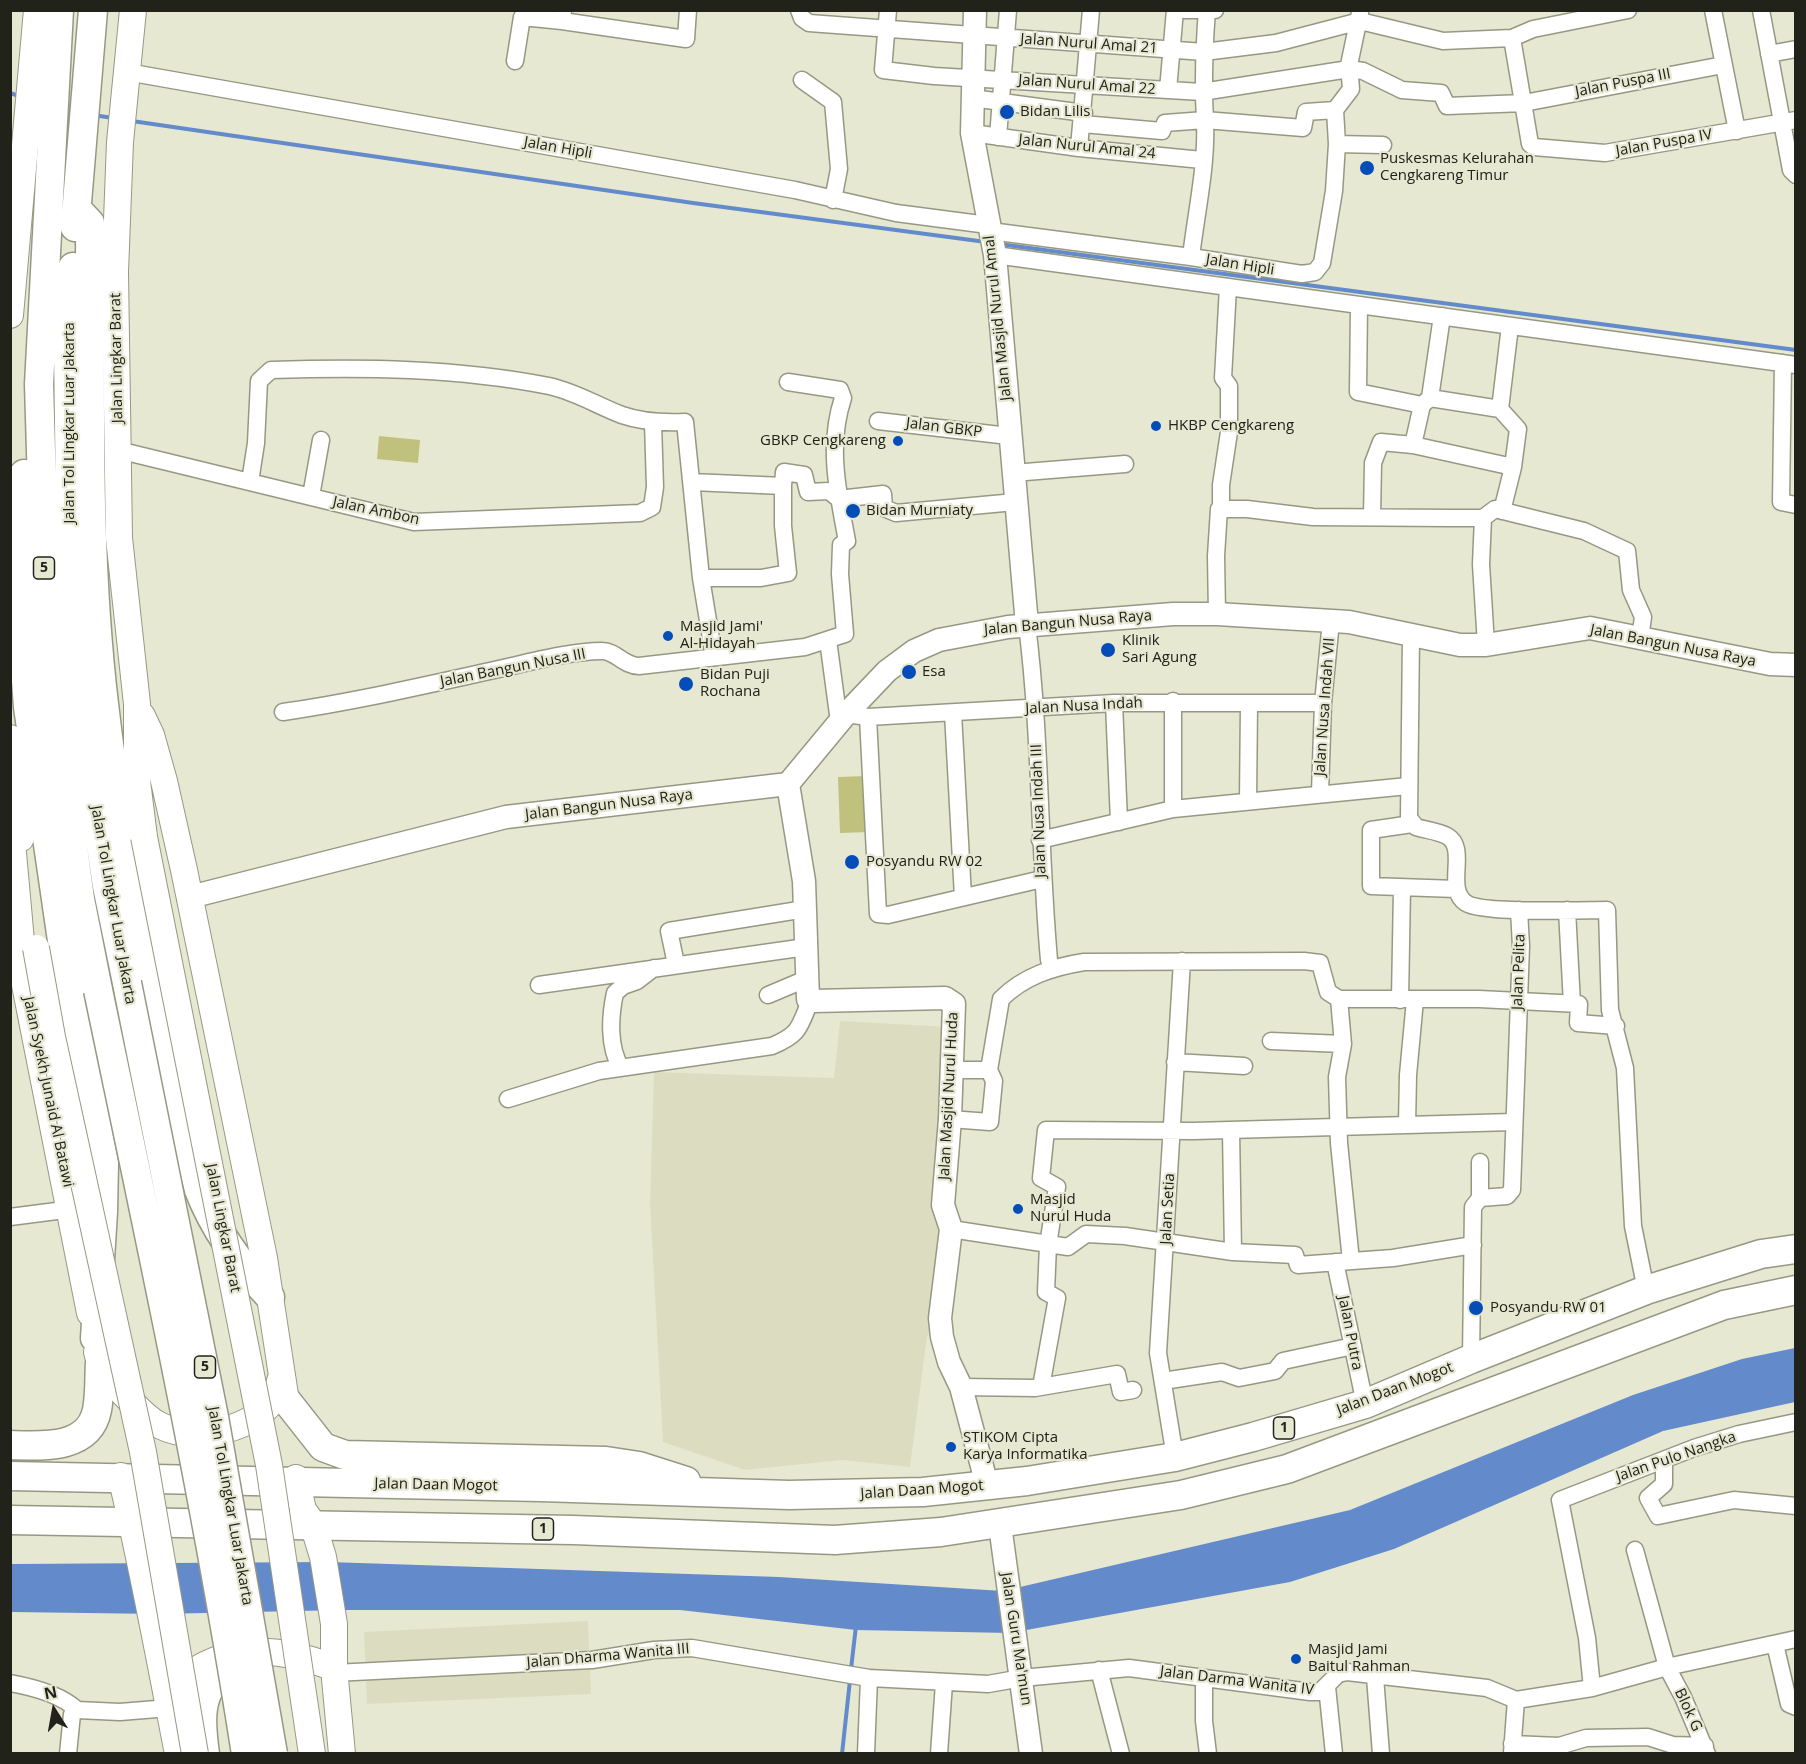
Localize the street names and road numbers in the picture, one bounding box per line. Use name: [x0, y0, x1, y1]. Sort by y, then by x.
street label: Jalan Nurul Amal 21: [1020, 30, 1158, 58]
street label: Jalan Puspa III: [1574, 65, 1672, 101]
street label: Jalan Nurul Amal 22: [1018, 71, 1156, 99]
street label: Jalan Puspa IV: [1614, 126, 1714, 160]
street label: Jalan Nurul Amal 24: [1018, 131, 1156, 163]
street label: Jalan Hipli: [522, 133, 594, 163]
street label: Jalan Masjid Nurul Amal: [980, 234, 1016, 402]
street label: Jalan Hipli: [1204, 251, 1276, 279]
street label: Jalan Lingkar Barat: [107, 293, 127, 423]
street label: Jalan Tol Lingkar Luar Jakarta: [61, 322, 79, 524]
street label: Jalan GBKP: [905, 414, 983, 442]
street label: Jalan Ambon: [331, 493, 421, 529]
road number: 5: [34, 557, 54, 579]
street label: Jalan Bangun Nusa Raya: [983, 607, 1153, 639]
street label: Jalan Bangun Nusa Raya: [1589, 621, 1757, 671]
street label: Jalan Nusa Indah VII: [1311, 637, 1339, 777]
street label: Jalan Bangun Nusa III: [439, 645, 587, 691]
street label: Jalan Nusa Indah: [1025, 694, 1143, 718]
street label: Jalan Nusa Indah III: [1028, 744, 1050, 878]
street label: Jalan Bangun Nusa Raya: [524, 786, 694, 824]
street label: Jalan Tol Lingkar Luar Jakarta: [87, 804, 139, 1006]
street label: Jalan Pelita: [1509, 934, 1529, 1010]
street label: Jalan Syekh Junaid Al Batawi: [19, 995, 77, 1189]
street label: Jalan Masjid Nurul Huda: [936, 1011, 962, 1181]
street label: Jalan Lingkar Barat: [202, 1162, 244, 1294]
street label: Jalan Setia: [1157, 1173, 1179, 1245]
street label: Jalan Putra: [1334, 1294, 1366, 1372]
road number: 5: [194, 1356, 216, 1378]
street label: Jalan Daan Mogot: [1334, 1359, 1456, 1419]
street label: Jalan Tol Lingkar Luar Jakarta: [204, 1405, 256, 1607]
road number: 1: [1274, 1417, 1294, 1439]
street label: Jalan Pulo Nangka: [1614, 1428, 1738, 1486]
street label: Jalan Daan Mogot: [374, 1475, 498, 1495]
street label: Jalan Daan Mogot: [860, 1477, 984, 1503]
road number: 1: [532, 1518, 554, 1540]
street label: Jalan Guru Ma'mun: [997, 1571, 1035, 1707]
street label: Jalan Dharma Wanita III: [526, 1640, 690, 1672]
street label: Jalan Darma Wanita IV: [1159, 1663, 1315, 1699]
street label: Blok G: [1670, 1686, 1706, 1734]

